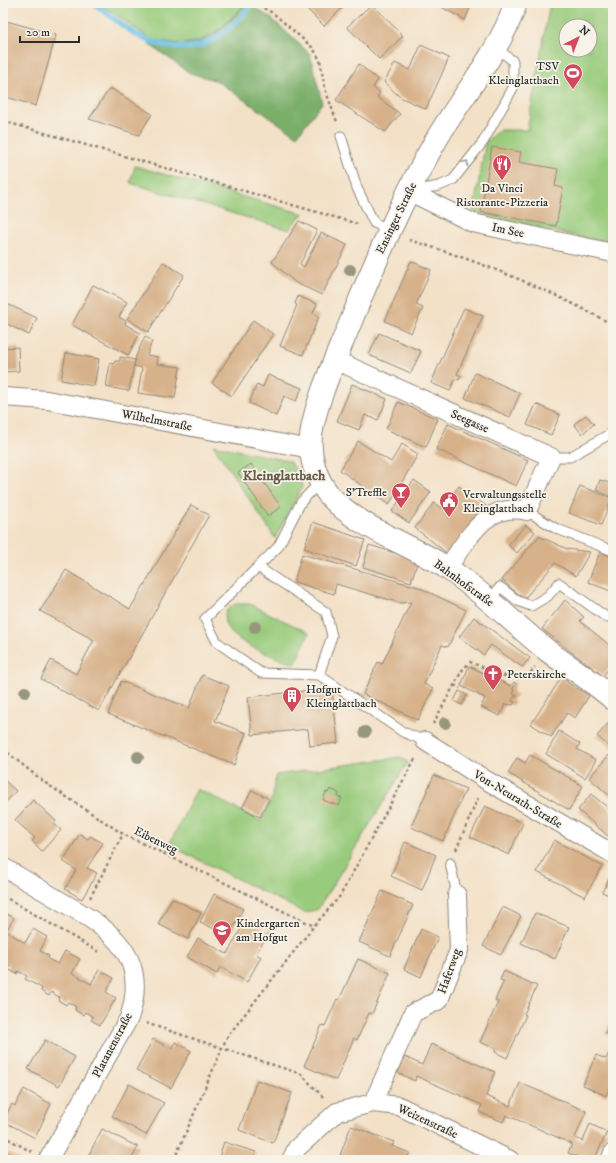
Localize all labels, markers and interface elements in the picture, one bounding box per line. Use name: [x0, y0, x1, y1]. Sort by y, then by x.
scale bar: [20, 18, 79, 44]
north arrow: [558, 18, 598, 58]
text: N: [576, 23, 592, 40]
text: 20 m: [26, 25, 50, 40]
place label: TSV Kleinglattbach: [488, 59, 560, 88]
sports icon: TSV Kleinglattbach: [562, 62, 584, 90]
restaurant icon: Da Vinci Ristorante-Pizzeria: [491, 153, 513, 181]
one-way arrow: [461, 161, 468, 168]
street label: Ensinger Straße: [373, 180, 420, 257]
place label: Da Vinci Ristorante-Pizzeria: [456, 181, 549, 210]
street label: Im See: [490, 220, 526, 241]
street label: Wilhelmstraße: [120, 406, 193, 435]
street label: Seegasse: [448, 406, 491, 436]
district label: Kleinglattbach: [243, 467, 326, 485]
bar icon: S’Treffle: [390, 481, 412, 509]
place label: S’Treffle: [346, 485, 387, 500]
place label: Verwaltungsstelle Kleinglattbach: [462, 487, 547, 516]
public building icon: Verwaltungsstelle Kleinglattbach: [438, 490, 460, 518]
street label: Bahnhofstraße: [431, 557, 497, 610]
church icon: Peterskirche: [482, 663, 504, 691]
place label: Peterskirche: [507, 667, 566, 682]
place label: Hofgut Kleinglattbach: [306, 682, 377, 711]
building icon: Hofgut Kleinglattbach: [281, 685, 303, 713]
street label: Von-Neurath-Straße: [470, 767, 565, 832]
street label: Eibenweg: [131, 823, 180, 858]
place label: Kindergarten am Hofgut: [236, 916, 300, 945]
school or university icon: Kindergarten am Hofgut: [211, 919, 233, 947]
street label: Haferweg: [434, 946, 465, 996]
street label: Platanenstraße: [89, 1010, 136, 1080]
street label: Weizenstraße: [394, 1101, 460, 1142]

